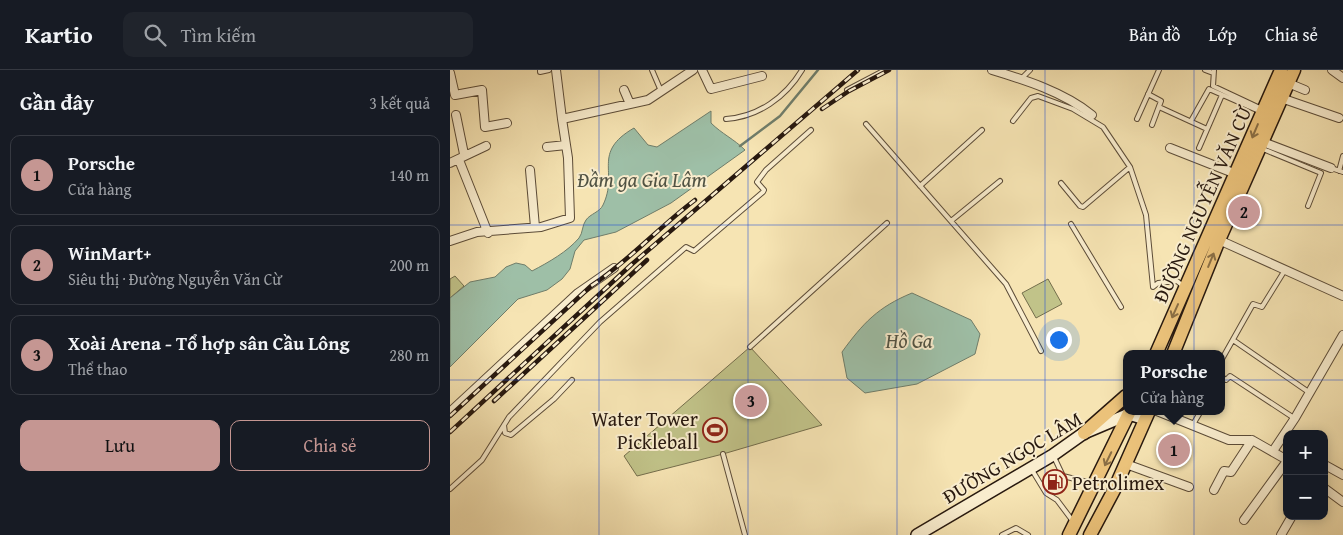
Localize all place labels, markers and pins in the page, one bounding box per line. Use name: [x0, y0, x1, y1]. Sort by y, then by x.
pin: 2: [1228, 193, 1260, 231]
pin: 3: [735, 382, 767, 420]
place label: Water Tower Pickleball: [591, 404, 698, 456]
sports icon: Water Tower Pickleball: [702, 417, 728, 443]
pin: 1: [1158, 431, 1190, 469]
place label: Petrolimex: [1072, 468, 1165, 497]
fuel station icon: Petrolimex: [1042, 469, 1068, 495]

